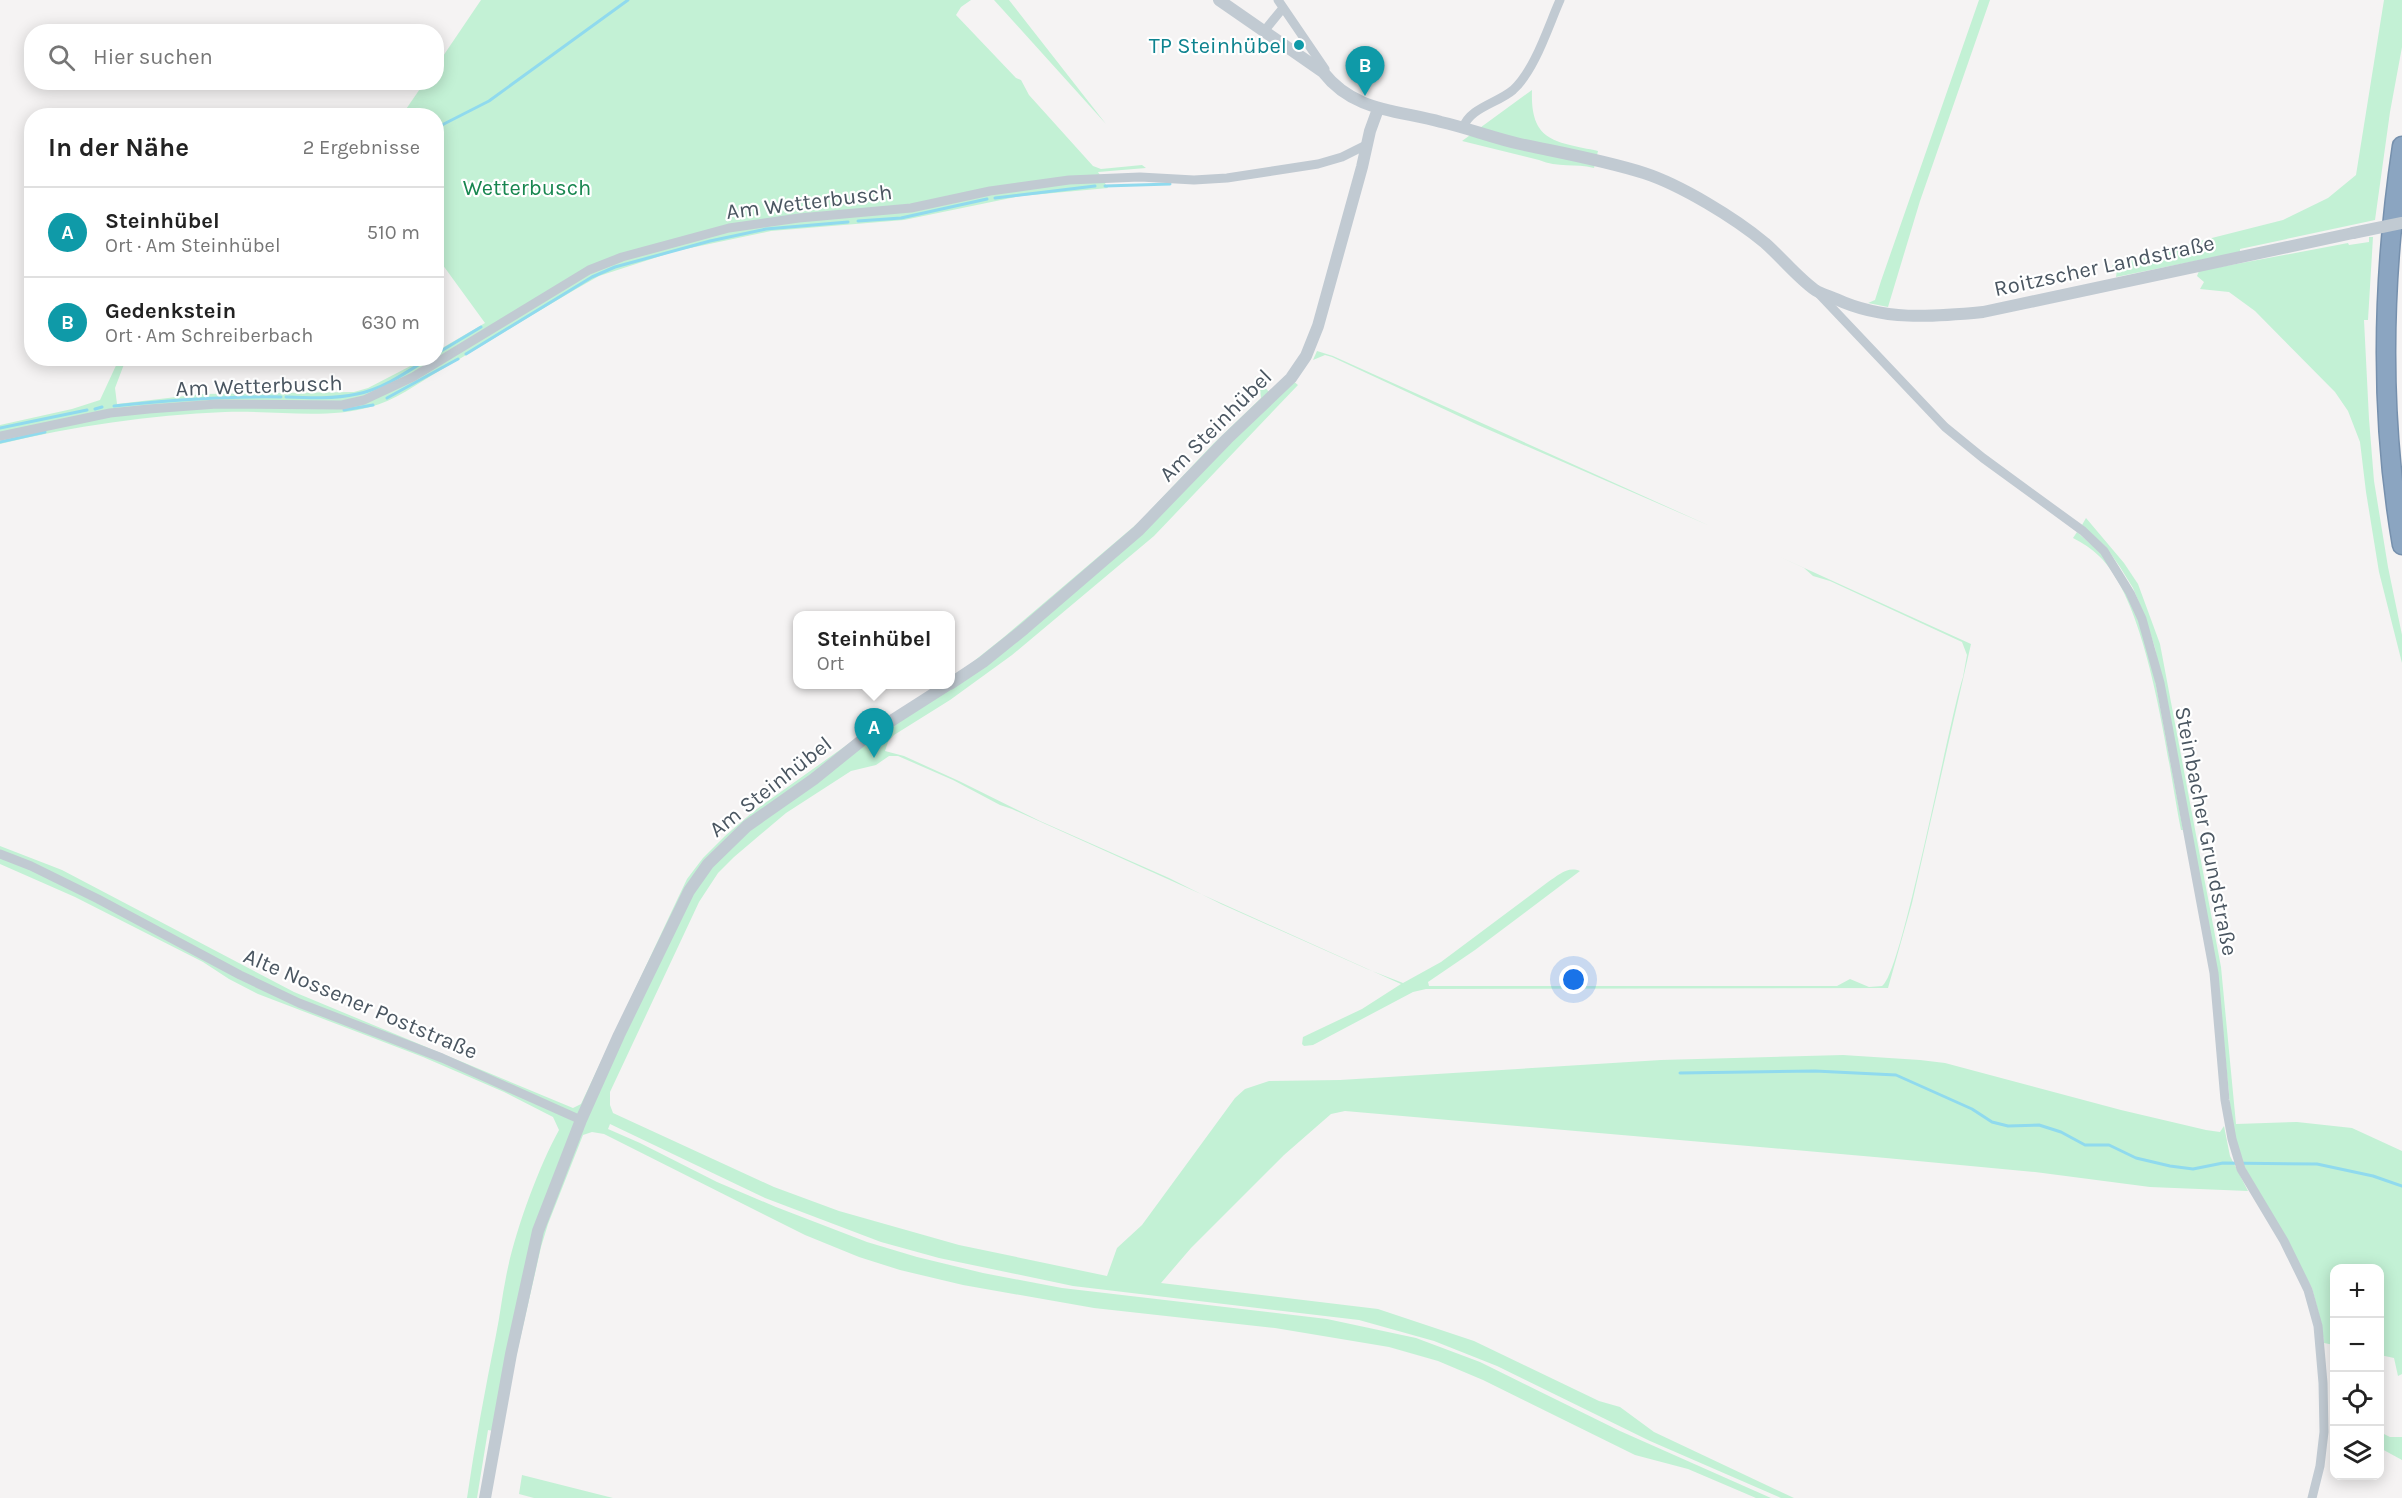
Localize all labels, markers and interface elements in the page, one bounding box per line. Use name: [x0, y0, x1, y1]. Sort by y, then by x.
search box: [24, 24, 444, 90]
place label: TP Steinhübel: [1149, 33, 1287, 59]
marker: TP Steinhübel: [1292, 38, 1306, 52]
icon: search: [45, 41, 78, 74]
text: Hier suchen: [93, 44, 213, 70]
pin: B: [1346, 46, 1384, 96]
text: In der Nähe: [48, 132, 189, 163]
text: 2 Ergebnisse: [303, 136, 420, 159]
park label: Wetterbusch: [463, 175, 591, 201]
street label: Am Wetterbusch: [725, 179, 894, 225]
text: Steinhübel: [105, 208, 220, 234]
text: A: [61, 221, 74, 244]
text: 510 m: [367, 221, 420, 244]
street label: Roitzscher Landstraße: [1992, 230, 2217, 302]
text: Ort · Am Steinhübel: [105, 234, 281, 257]
text: Gedenkstein: [105, 298, 236, 324]
text: B: [61, 311, 74, 334]
text: 630 m: [361, 311, 420, 334]
text: Ort · Am Schreiberbach: [105, 324, 313, 347]
street label: Am Steinhübel: [1154, 364, 1277, 487]
street label: Am Wetterbusch: [175, 370, 343, 402]
popup: [793, 611, 955, 689]
text: Steinhübel: [817, 626, 931, 652]
text: Ort: [817, 652, 844, 675]
street label: Steinbacher Grundstraße: [2169, 704, 2243, 958]
pin: A: [854, 708, 894, 758]
street label: Am Steinhübel: [704, 731, 837, 843]
street label: Alte Nossener Poststraße: [240, 943, 481, 1065]
your location: [1559, 965, 1588, 994]
map controls: [2330, 1264, 2384, 1480]
button: +: [2330, 1264, 2384, 1318]
button: −: [2330, 1318, 2384, 1372]
button: locate: [2330, 1372, 2384, 1426]
button: layers: [2330, 1426, 2384, 1480]

